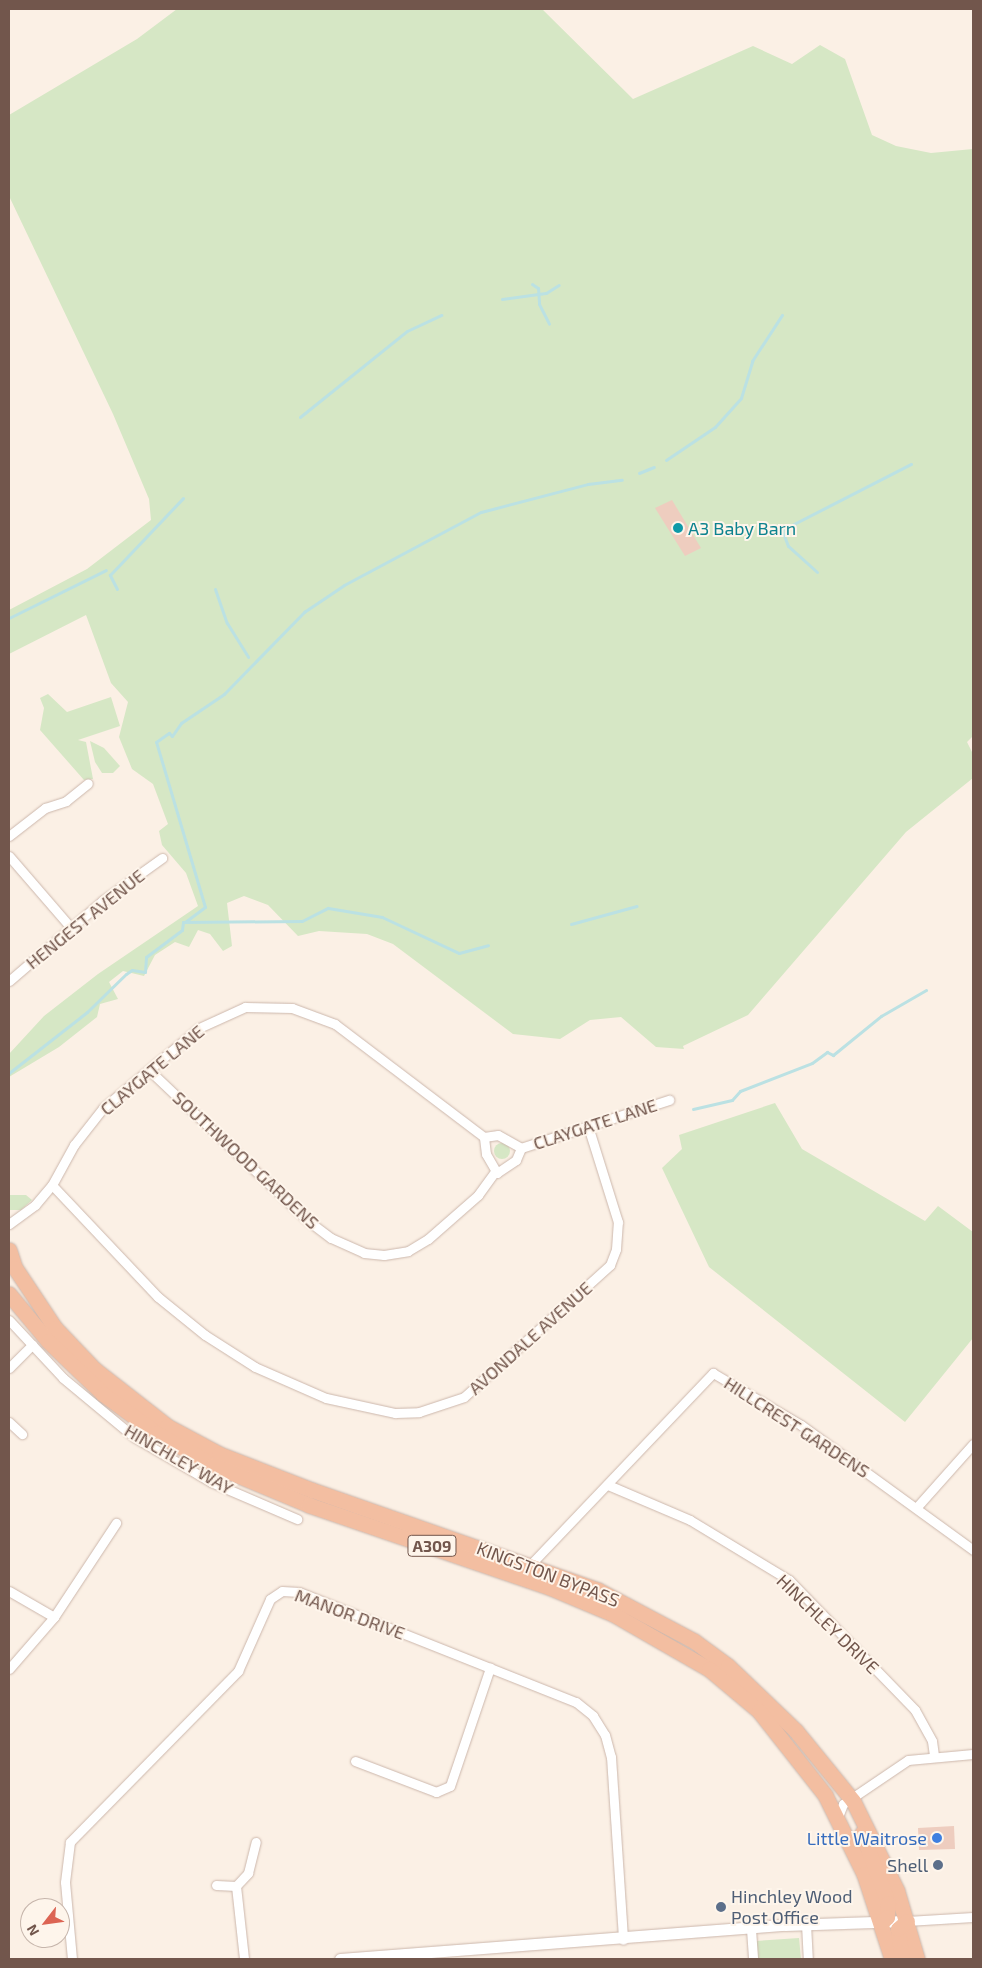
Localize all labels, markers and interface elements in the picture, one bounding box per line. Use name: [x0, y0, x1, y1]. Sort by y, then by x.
place label: A3 Baby Barn: [688, 517, 797, 539]
marker: A3 Baby Barn: [672, 522, 684, 534]
street label: HENGEST AVENUE: [21, 864, 149, 974]
street label: CLAYGATE LANE: [96, 1020, 208, 1120]
street label: SOUTHWOOD GARDENS: [168, 1087, 324, 1233]
street label: CLAYGATE LANE: [530, 1094, 660, 1154]
street label: AVONDALE AVENUE: [464, 1277, 596, 1399]
street label: HILLCREST GARDENS: [720, 1372, 874, 1482]
street label: HINCHLEY WAY: [121, 1419, 237, 1499]
road number: A309: [407, 1532, 457, 1560]
street label: KINGSTON BYPASS: [474, 1537, 622, 1611]
street label: HINCHLEY DRIVE: [772, 1570, 884, 1678]
street label: MANOR DRIVE: [292, 1584, 408, 1644]
place label: Little Waitrose: [806, 1827, 927, 1849]
marker: Little Waitrose: [931, 1832, 943, 1844]
place label: Shell: [887, 1854, 928, 1876]
marker: Shell: [932, 1859, 944, 1871]
place label: Hinchley Wood Post Office: [731, 1886, 853, 1928]
north arrow: [20, 1898, 70, 1948]
marker: Hinchley Wood Post Office: [715, 1901, 727, 1913]
text: N: [23, 1922, 42, 1939]

